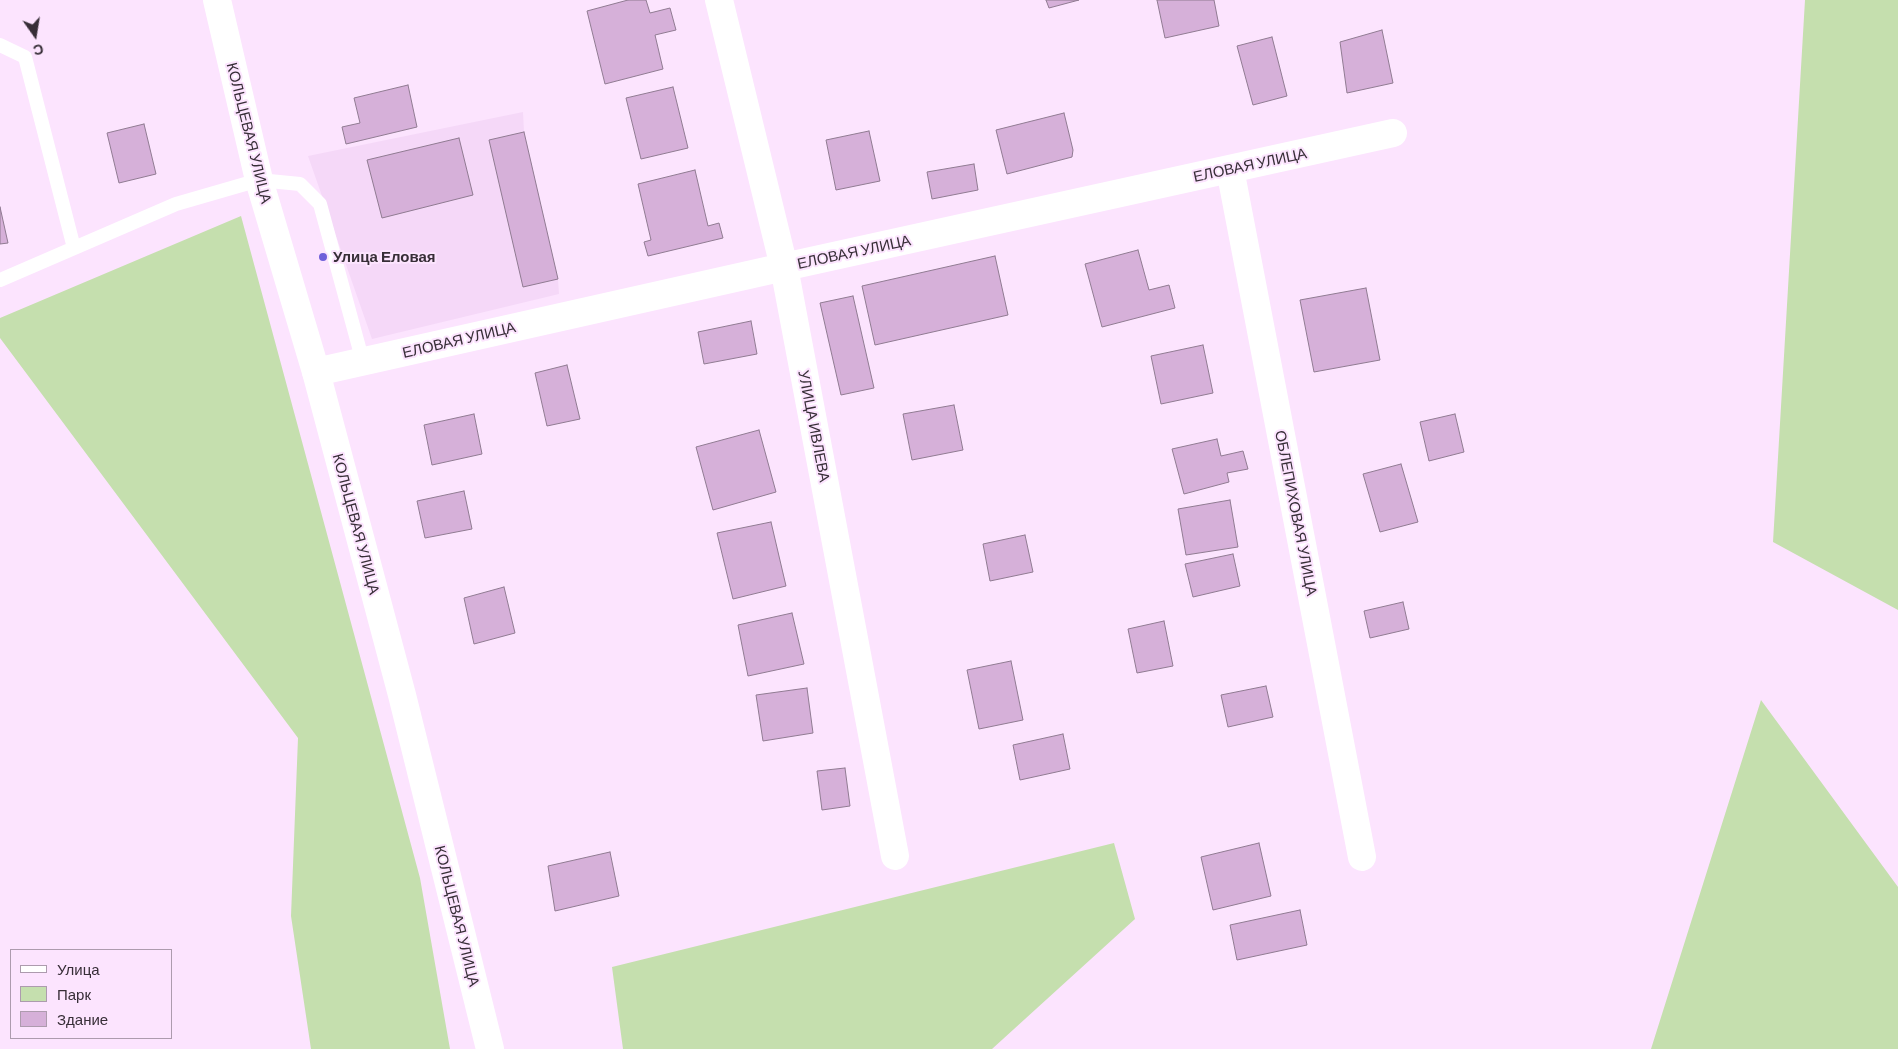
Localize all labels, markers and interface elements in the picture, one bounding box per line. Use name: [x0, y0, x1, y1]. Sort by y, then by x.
north arrow: [10, 10, 60, 60]
text: С: [32, 41, 45, 60]
street label: КОЛЬЦЕВАЯ УЛИЦА: [223, 60, 275, 206]
street label: ЕЛОВАЯ УЛИЦА: [1192, 144, 1308, 186]
street label: ЕЛОВАЯ УЛИЦА: [796, 231, 912, 273]
place label: Улица Еловая: [333, 248, 435, 266]
marker: Улица Еловая: [317, 251, 329, 263]
street label: ЕЛОВАЯ УЛИЦА: [401, 318, 517, 362]
street label: УЛИЦА ИВЛЕВА: [794, 368, 834, 484]
street label: ОБЛЕПИХОВАЯ УЛИЦА: [1271, 429, 1321, 597]
street label: КОЛЬЦЕВАЯ УЛИЦА: [329, 452, 383, 596]
street label: КОЛЬЦЕВАЯ УЛИЦА: [431, 843, 483, 989]
legend: [10, 949, 172, 1039]
text: Улица: [57, 960, 100, 978]
text: Парк: [57, 985, 91, 1003]
text: Здание: [57, 1010, 108, 1028]

